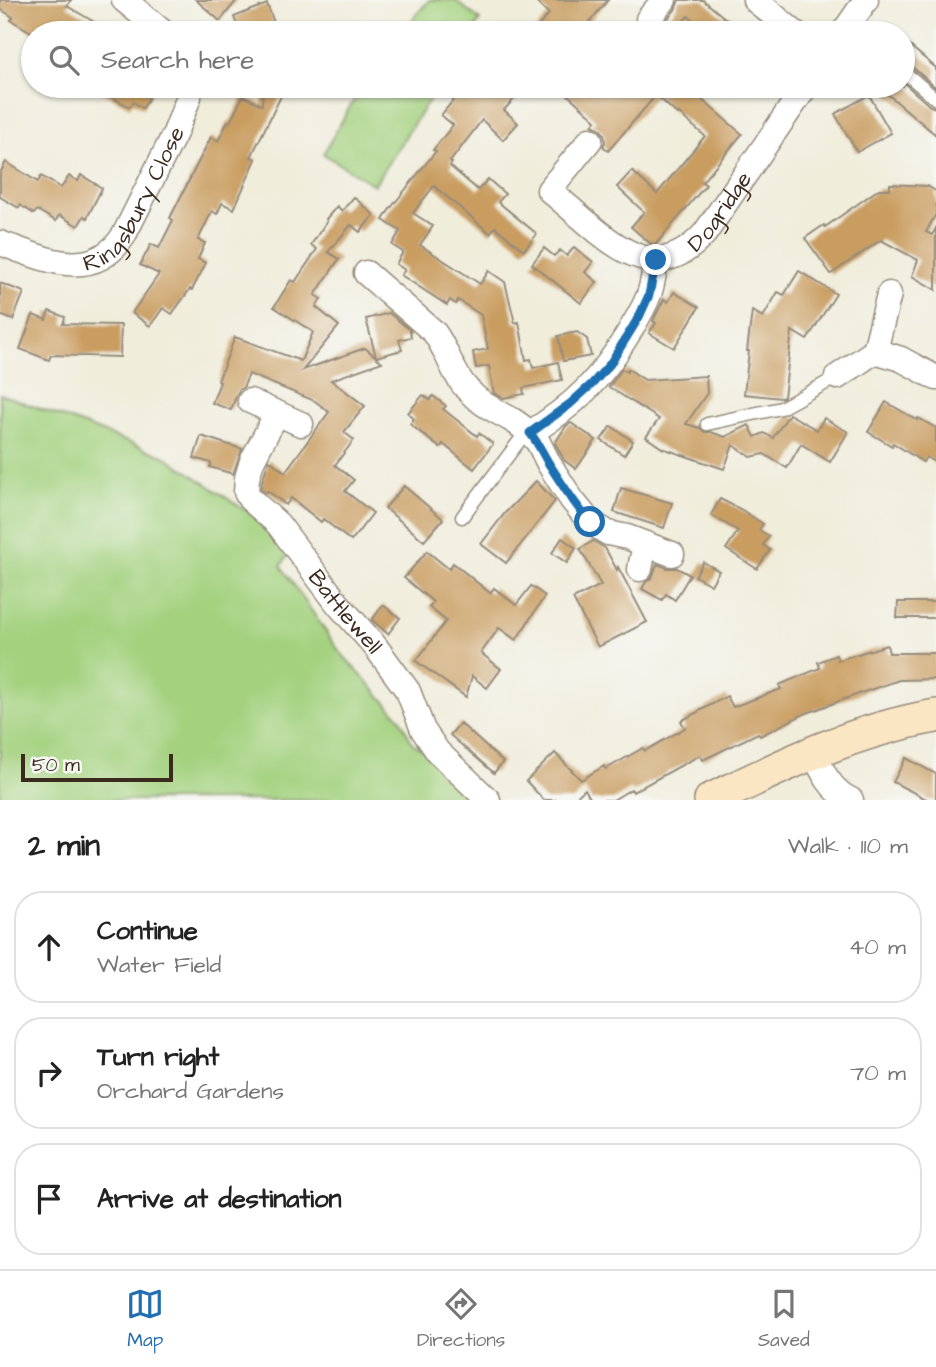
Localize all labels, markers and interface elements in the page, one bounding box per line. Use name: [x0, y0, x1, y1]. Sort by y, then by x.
search box: [21, 21, 915, 98]
icon: search: [45, 41, 83, 79]
text: Search here: [101, 42, 254, 78]
street label: Ringsbury Close: [79, 121, 193, 280]
street label: Dogridge: [681, 165, 760, 260]
route end: [640, 244, 671, 275]
route start: [574, 506, 605, 537]
street label: Battlewell: [300, 563, 390, 660]
scale bar: [21, 751, 173, 783]
text: 50 m: [32, 752, 80, 779]
text: 2 min: [28, 825, 100, 867]
text: Walk · 110 m: [788, 830, 908, 862]
text: Continue: [97, 913, 198, 949]
icon: ahead: [30, 928, 68, 966]
text: 40 m: [849, 931, 906, 963]
text: Water Field: [97, 949, 221, 981]
text: Turn right: [97, 1039, 219, 1075]
icon: right: [30, 1054, 68, 1092]
text: 70 m: [850, 1057, 906, 1089]
text: Orchard Gardens: [97, 1075, 284, 1107]
icon: arrive: [30, 1180, 68, 1218]
text: Arrive at destination: [97, 1181, 342, 1217]
tab: Map: [126, 1285, 164, 1354]
tab: Directions: [417, 1285, 505, 1354]
tab: Saved: [758, 1285, 810, 1354]

